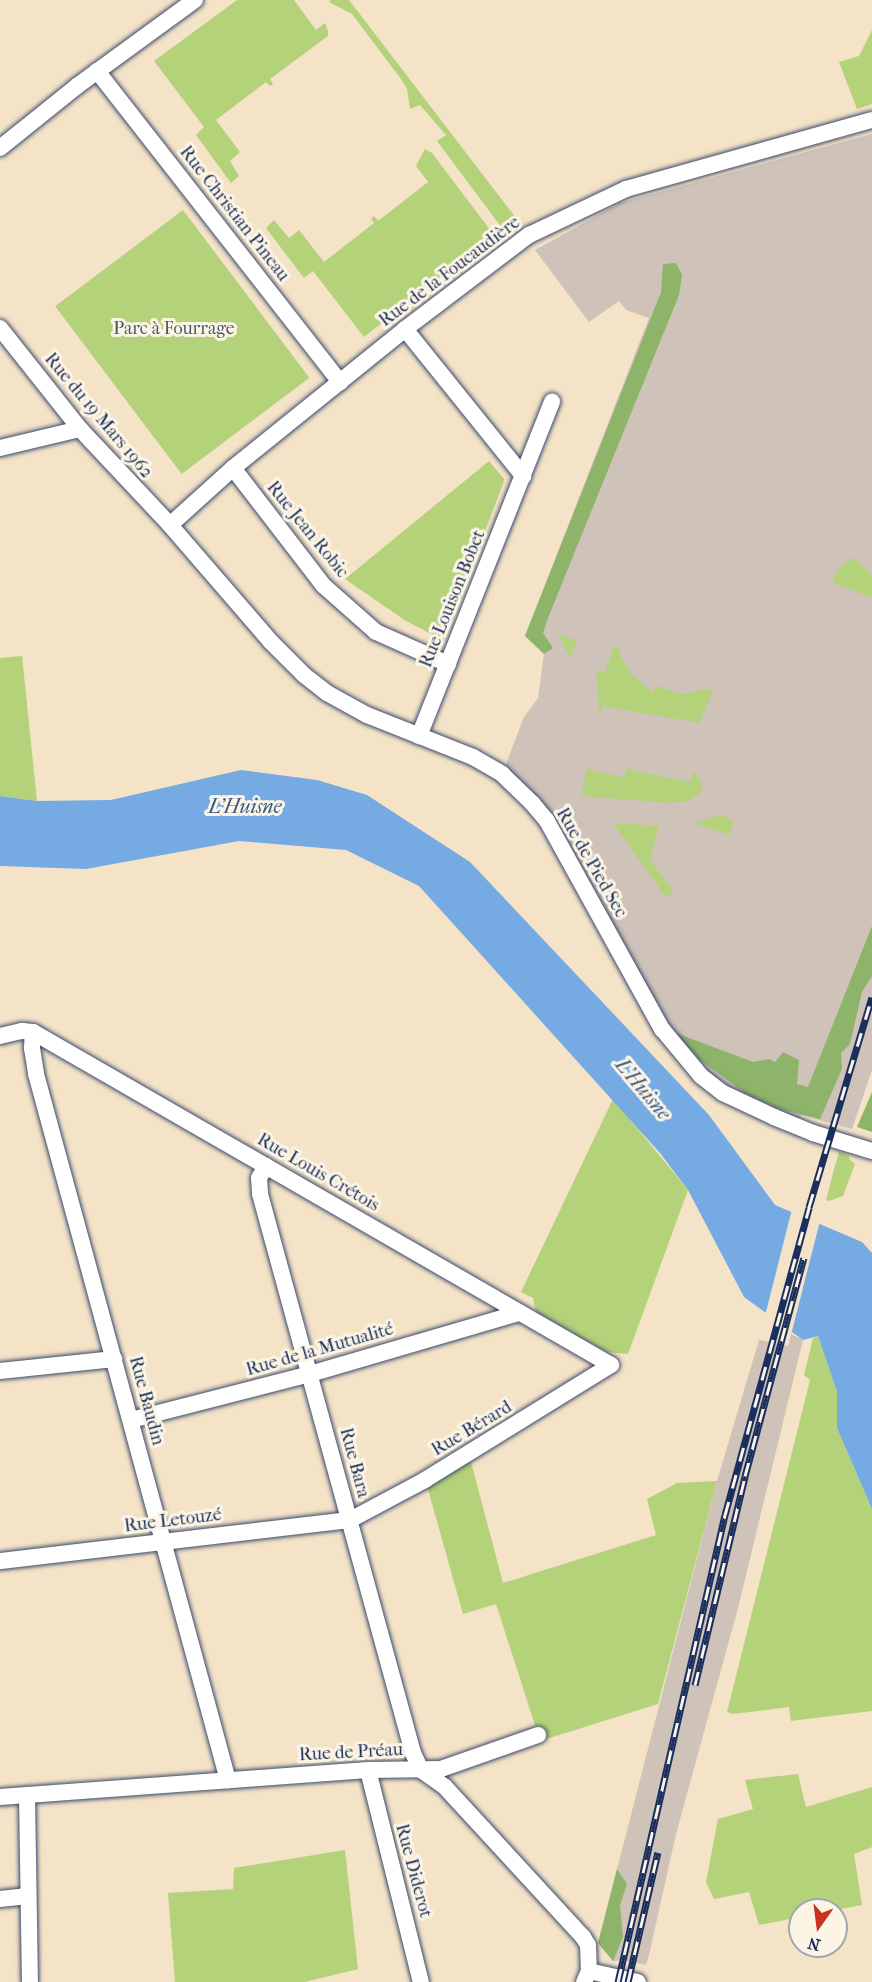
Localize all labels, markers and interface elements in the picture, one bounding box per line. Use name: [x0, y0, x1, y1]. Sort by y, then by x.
street label: Rue Christian Pineau: [174, 142, 294, 286]
street label: Rue de la Foucaudière: [375, 212, 525, 332]
park label: Parc à Fourrage: [113, 318, 235, 340]
street label: Rue du 19 Mars 1962: [39, 349, 157, 483]
street label: Rue Jean Robic: [262, 477, 352, 583]
street label: Rue Louison Bobet: [416, 527, 490, 671]
water label: L'Huisne: [208, 794, 282, 818]
street label: Rue de Pied Sec: [551, 804, 631, 922]
water label: L'Huisne: [610, 1053, 676, 1125]
street label: Rue Louis Crétois: [253, 1129, 383, 1217]
street label: Rue de la Mutualité: [244, 1319, 396, 1381]
street label: Rue Baudin: [124, 1354, 168, 1448]
street label: Rue Bérard: [428, 1397, 516, 1461]
street label: Rue Bara: [334, 1426, 374, 1500]
street label: Rue Letouzé: [123, 1504, 223, 1538]
street label: Rue de Préau: [299, 1739, 403, 1767]
street label: Rue Diderot: [390, 1822, 436, 1920]
north arrow: [788, 1898, 848, 1958]
text: N: [806, 1933, 822, 1955]

